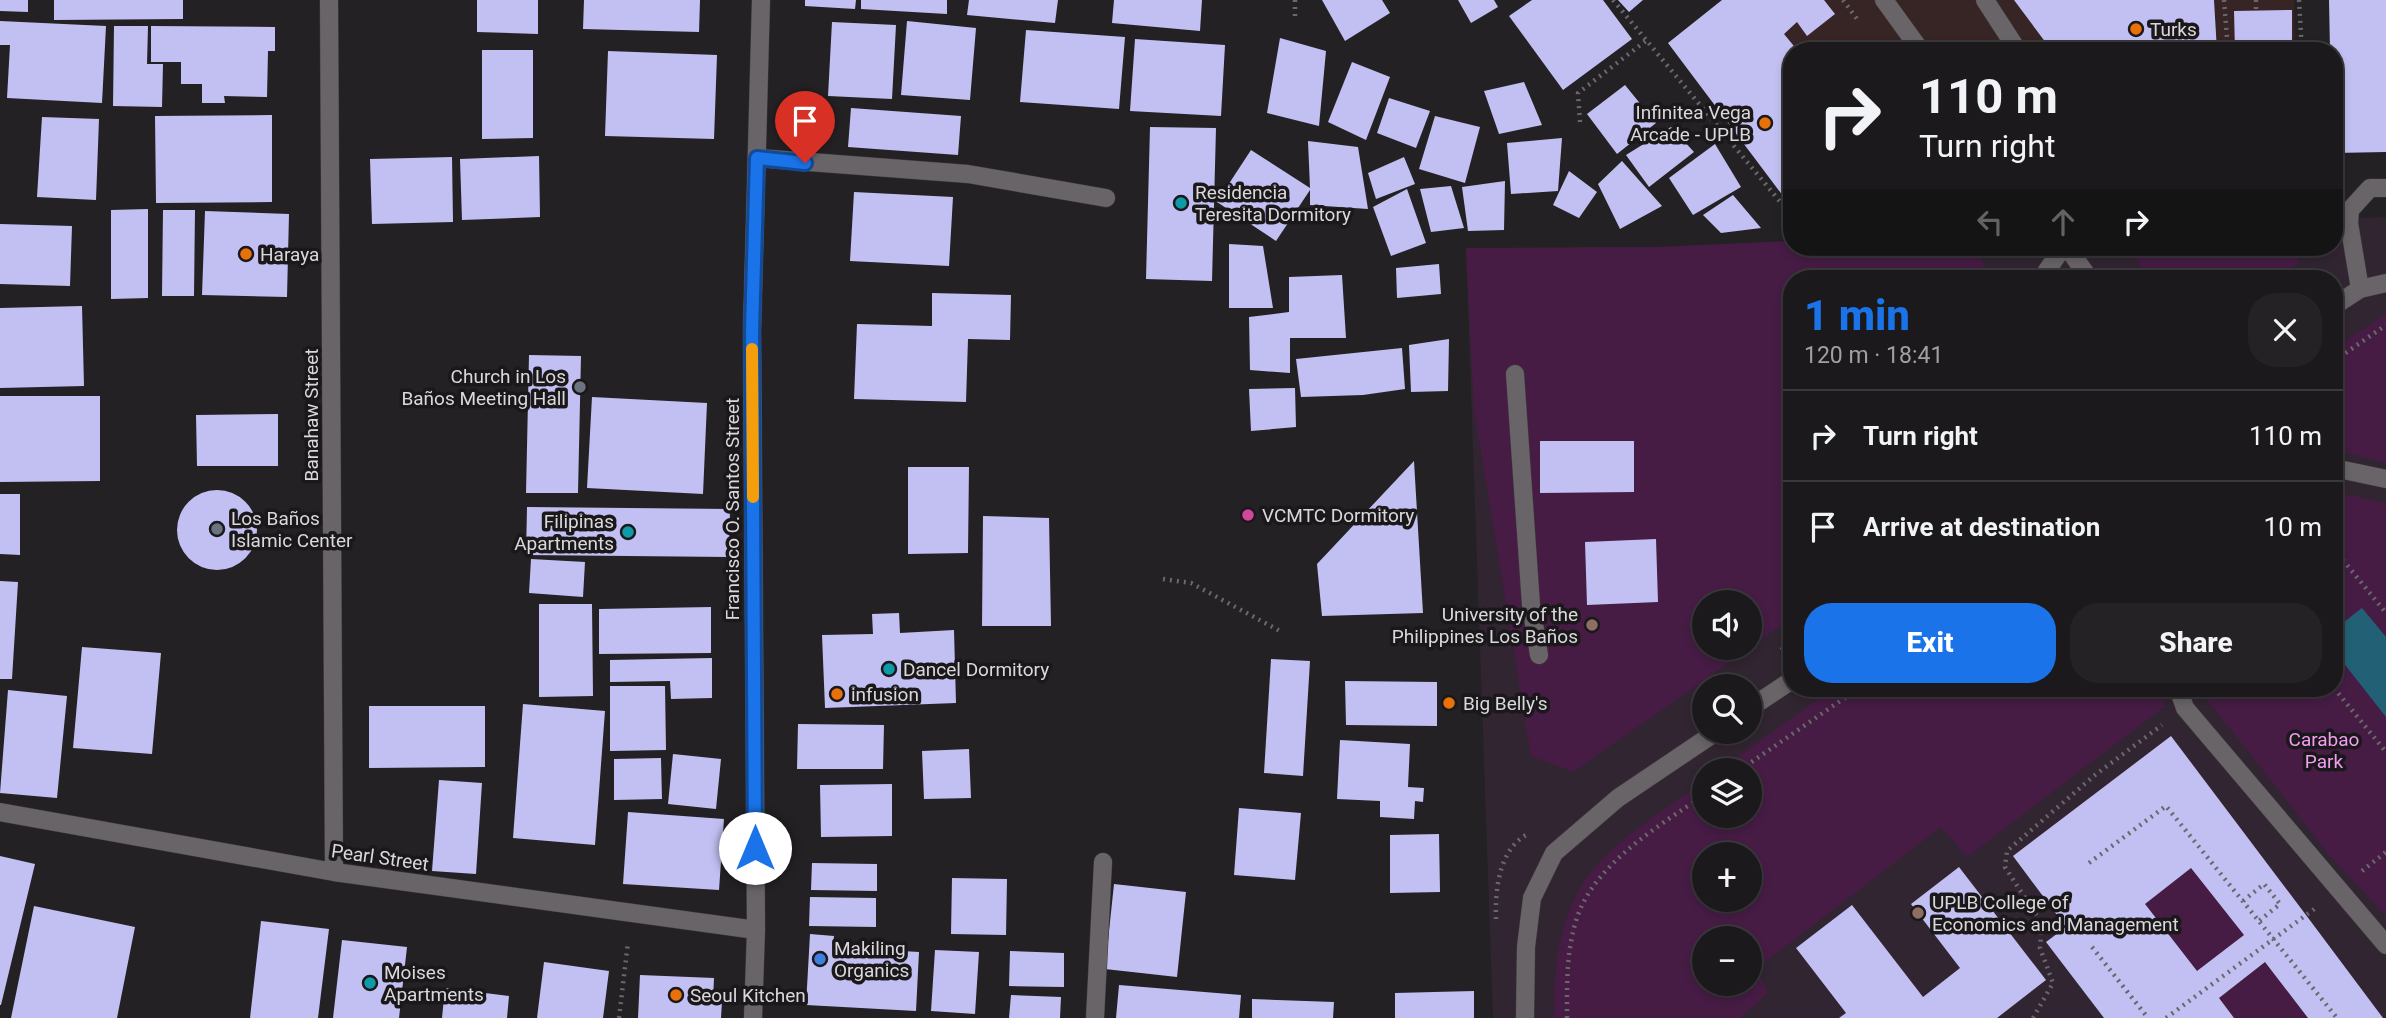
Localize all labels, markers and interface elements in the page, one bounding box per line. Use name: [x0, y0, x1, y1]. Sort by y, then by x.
place label: Turks: [2150, 18, 2197, 41]
marker: Turks: [2128, 21, 2144, 37]
text: 110 m: [1919, 68, 2058, 125]
icon: right: [1804, 70, 1895, 161]
pin: [775, 91, 835, 163]
place label: Infinitea Vega Arcade - UPLB: [1630, 101, 1751, 146]
icon: arrive: [786, 102, 824, 140]
marker: Infinitea Vega Arcade - UPLB: [1757, 115, 1773, 131]
text: Turn right: [1919, 127, 2055, 165]
place label: Residencia Teresita Dormitory: [1195, 181, 1351, 226]
marker: Residencia Teresita Dormitory: [1173, 195, 1189, 211]
icon: left: [1971, 203, 2009, 241]
icon: ahead: [2044, 203, 2082, 241]
icon: right: [2117, 203, 2155, 241]
place label: Haraya: [260, 243, 319, 266]
marker: Haraya: [238, 246, 254, 262]
text: 1 min: [1804, 291, 1910, 340]
button: close: [2248, 293, 2322, 367]
text: 120 m · 18:41: [1804, 342, 1943, 369]
street label: Banahaw Street: [300, 349, 323, 481]
place label: Church in Los Baños Meeting Hall: [401, 365, 566, 410]
marker: Church in Los Baños Meeting Hall: [572, 379, 588, 395]
street label: Francisco O. Santos Street: [721, 398, 744, 620]
icon: right: [1804, 417, 1842, 455]
text: Turn right: [1863, 421, 1978, 451]
text: 110 m: [2249, 421, 2322, 451]
place label: VCMTC Dormitory: [1262, 504, 1414, 527]
place label: Los Baños Islamic Center: [231, 507, 353, 552]
marker: VCMTC Dormitory: [1240, 507, 1256, 523]
icon: arrive: [1804, 508, 1842, 546]
place label: Filipinas Apartments: [514, 510, 614, 555]
text: Arrive at destination: [1863, 512, 2100, 542]
text: 10 m: [2264, 512, 2322, 542]
marker: Los Baños Islamic Center: [209, 521, 225, 537]
marker: Filipinas Apartments: [620, 524, 636, 540]
map controls: [1692, 590, 1762, 996]
button: sound: [1692, 590, 1762, 660]
place label: University of the Philippines Los Baños: [1392, 603, 1578, 648]
button: Exit: [1804, 603, 2056, 683]
button: Share: [2070, 603, 2322, 683]
marker: University of the Philippines Los Baños: [1584, 617, 1600, 633]
place label: Dancel Dormitory: [903, 658, 1049, 681]
marker: Dancel Dormitory: [881, 661, 897, 677]
button: search: [1692, 674, 1762, 744]
place label: infusion: [851, 683, 919, 706]
marker: infusion: [829, 686, 845, 702]
place label: Big Belly's: [1463, 692, 1548, 715]
marker: Big Belly's: [1441, 695, 1457, 711]
park label: Carabao Park: [2289, 728, 2359, 773]
button: layers: [1692, 758, 1762, 828]
position arrow: [718, 811, 792, 885]
street label: Pearl Street: [330, 839, 430, 876]
button: +: [1692, 842, 1762, 912]
place label: UPLB College of Economics and Management: [1932, 891, 2179, 936]
marker: UPLB College of Economics and Management: [1910, 905, 1926, 921]
button: −: [1692, 926, 1762, 996]
place label: Makiling Organics: [834, 937, 909, 982]
marker: Makiling Organics: [812, 951, 828, 967]
place label: Moises Apartments: [384, 961, 484, 1006]
marker: Moises Apartments: [362, 975, 378, 991]
place label: Seoul Kitchen: [690, 984, 806, 1007]
marker: Seoul Kitchen: [668, 987, 684, 1003]

